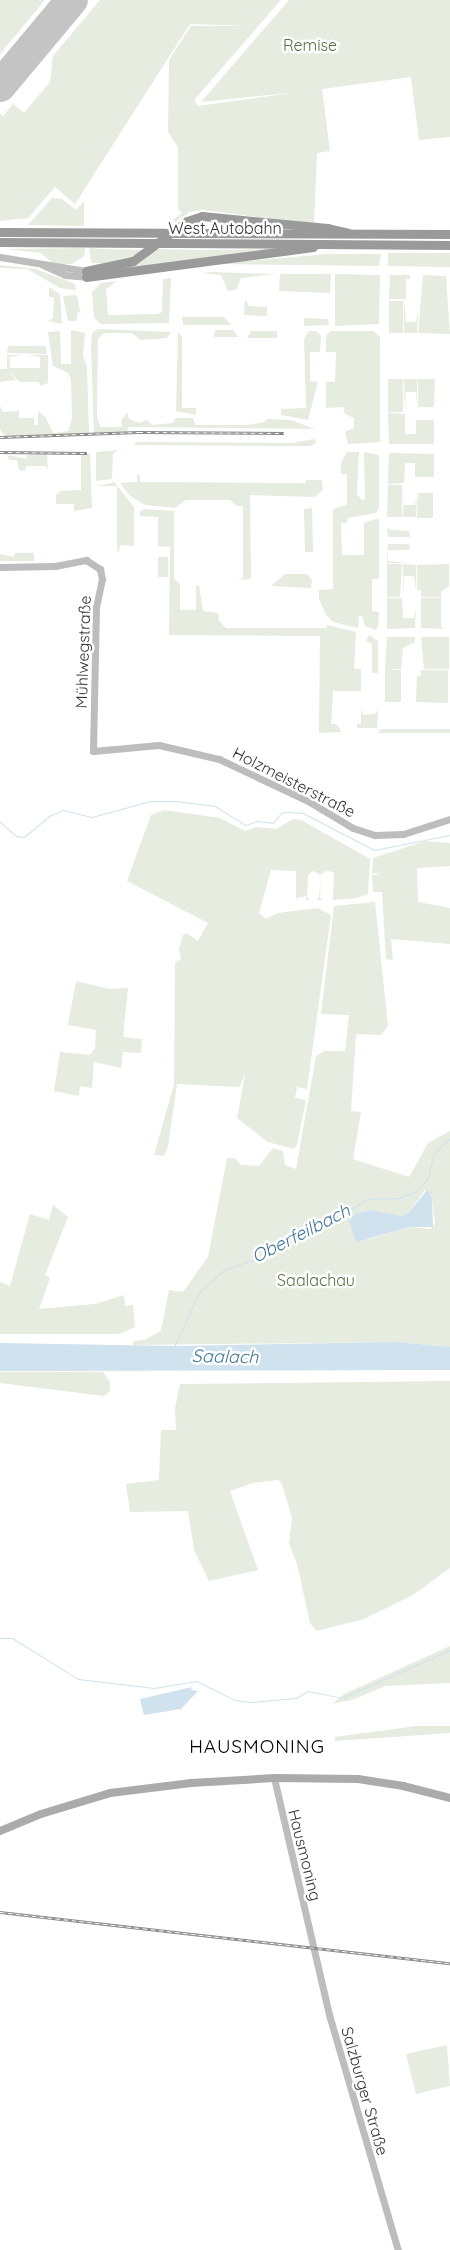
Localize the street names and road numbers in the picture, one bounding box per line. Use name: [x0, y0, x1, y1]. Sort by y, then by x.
street label: West Autobahn: [168, 218, 282, 238]
street label: Mühlwegstraße: [71, 595, 95, 709]
street label: Holzmeisterstraße: [230, 743, 358, 821]
street label: Hausmoning: [284, 1807, 326, 1903]
street label: Salzburger Straße: [337, 2025, 393, 2157]

